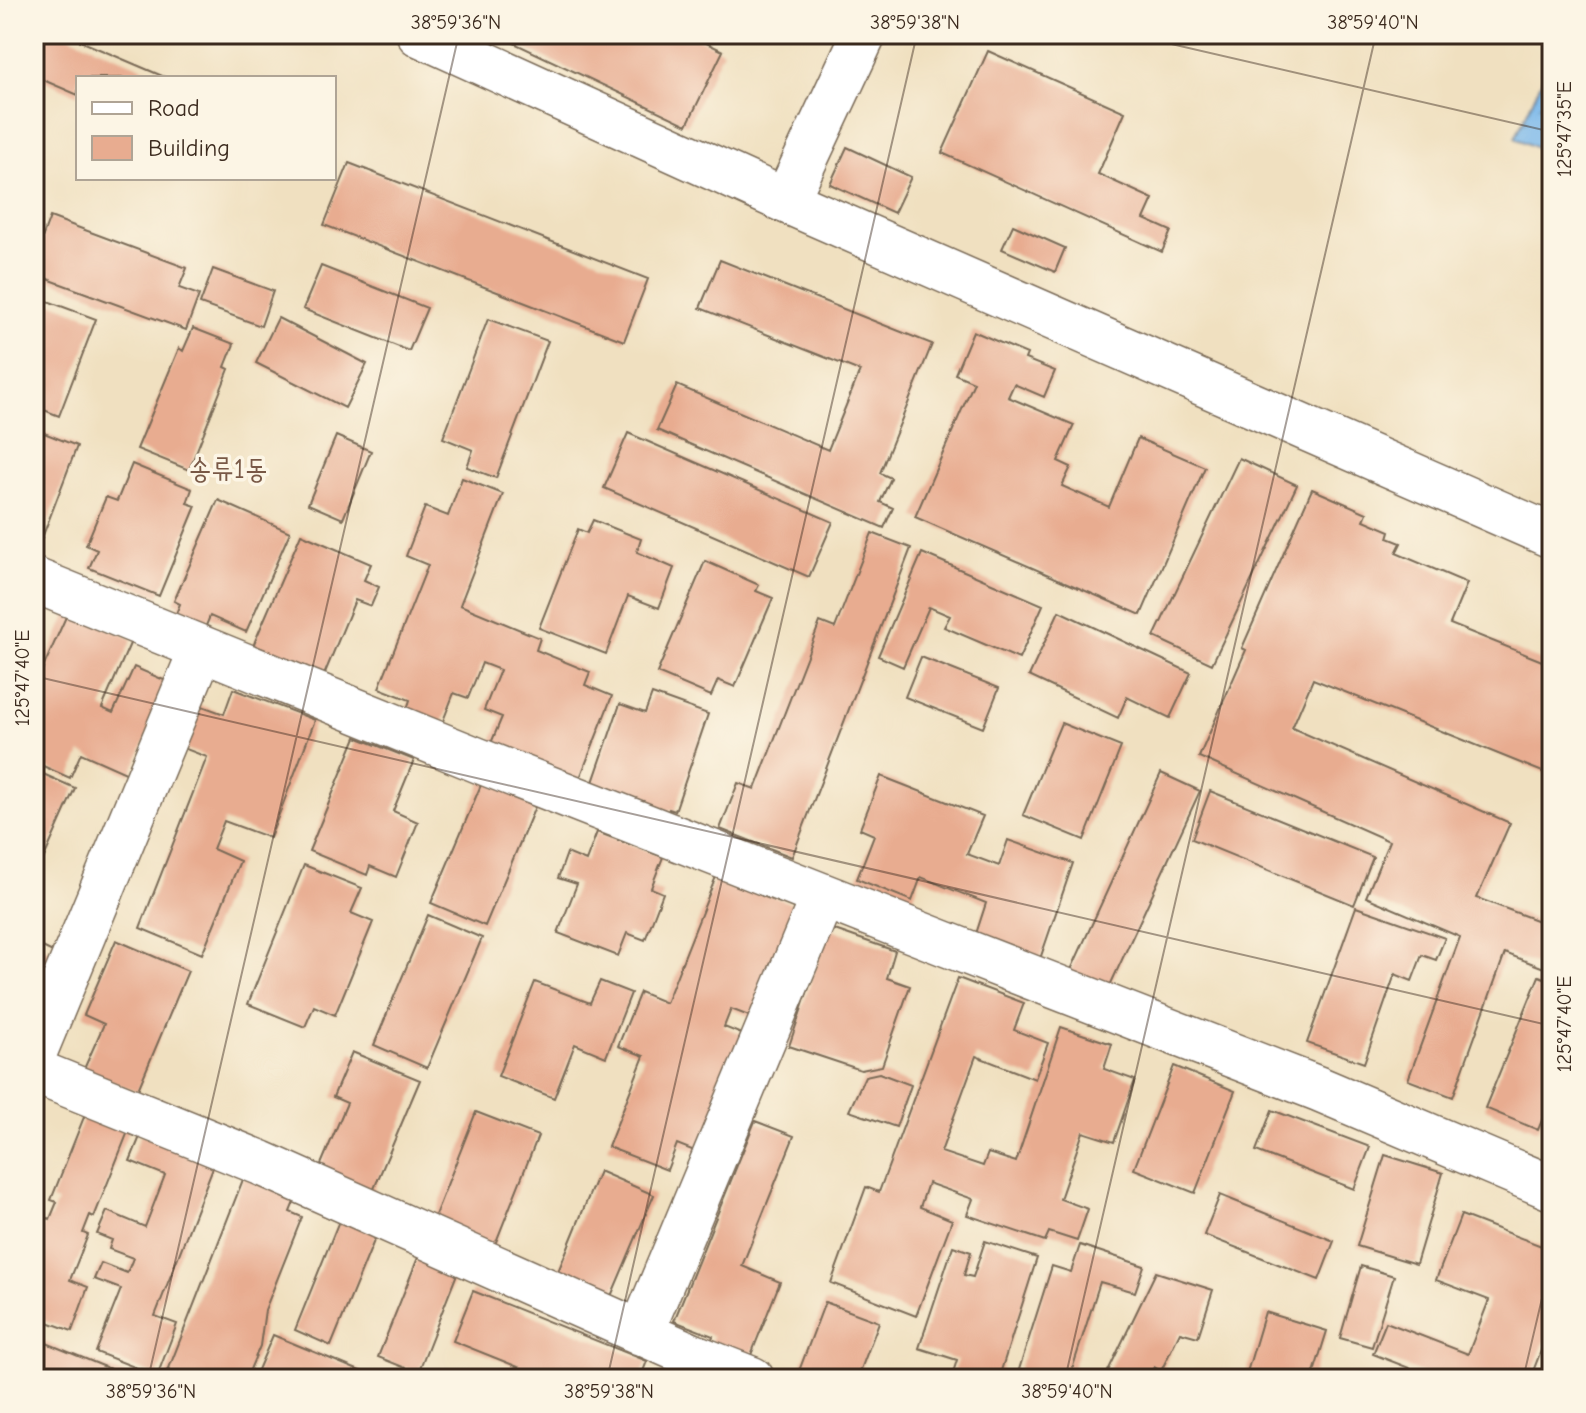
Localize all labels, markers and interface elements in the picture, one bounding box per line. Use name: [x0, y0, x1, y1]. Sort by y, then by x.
text: 38°59'36"N: [411, 11, 501, 34]
text: 38°59'38"N: [870, 11, 960, 34]
text: 38°59'40"N: [1327, 11, 1419, 34]
legend: [76, 76, 336, 180]
text: 125°47'35"E: [1553, 81, 1576, 177]
text: Road: [148, 94, 200, 122]
text: Building: [148, 134, 230, 162]
district label: 송류1동: [189, 453, 267, 485]
text: 125°47'40"E: [11, 630, 34, 726]
text: 125°47'40"E: [1553, 976, 1576, 1072]
text: 38°59'36"N: [106, 1380, 196, 1403]
text: 38°59'38"N: [564, 1380, 654, 1403]
text: 38°59'40"N: [1021, 1380, 1113, 1403]

